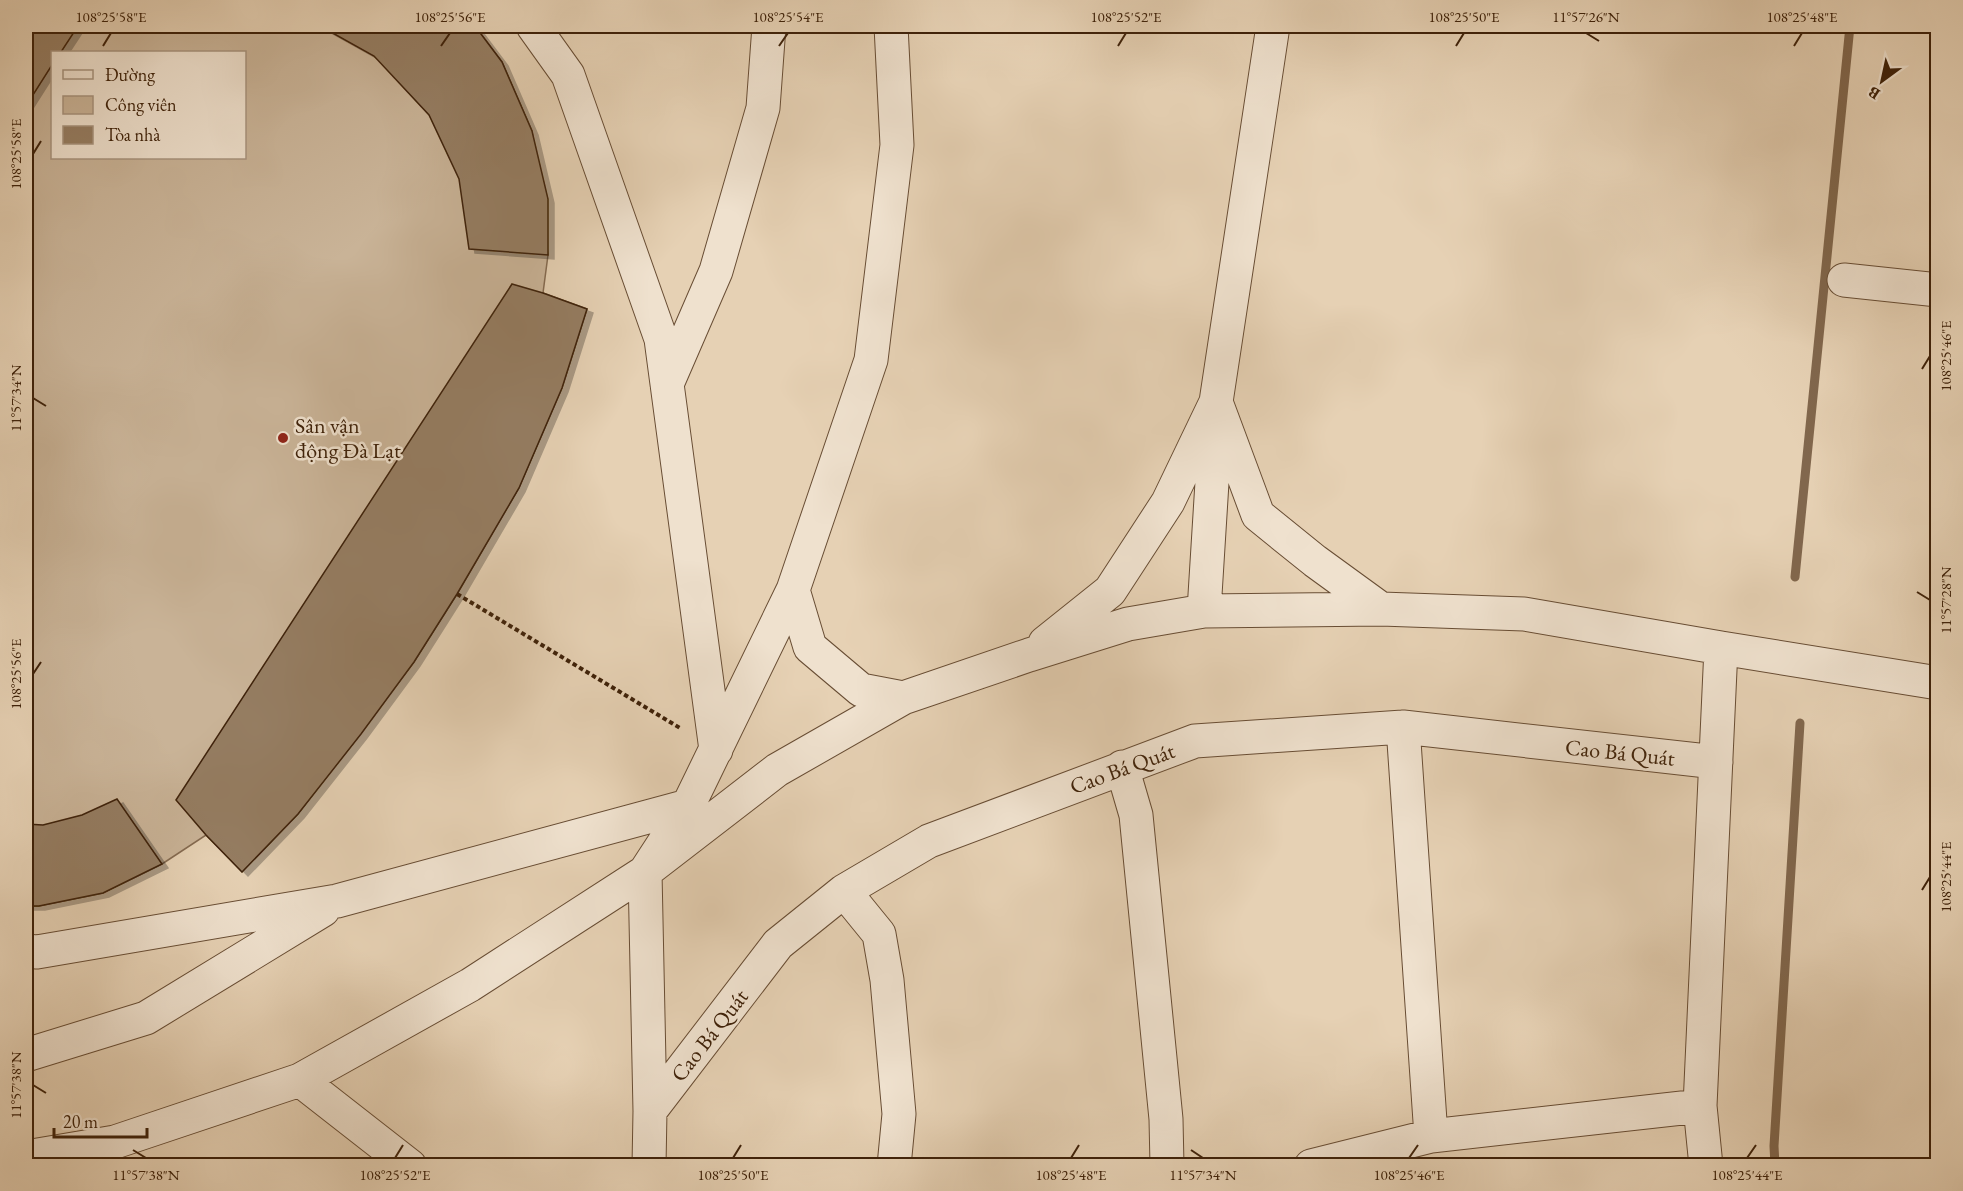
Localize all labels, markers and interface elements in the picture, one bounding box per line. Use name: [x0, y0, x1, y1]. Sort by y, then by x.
text: 108°25'58"E: [75, 7, 147, 26]
text: 108°25'56"E: [414, 7, 486, 26]
text: 108°25'54"E: [752, 7, 824, 26]
text: 108°25'52"E: [1090, 7, 1162, 26]
text: 108°25'50"E: [1428, 7, 1500, 26]
text: 11°57'26"N: [1552, 7, 1620, 26]
text: 108°25'48"E: [1766, 7, 1838, 26]
legend: [51, 51, 246, 159]
north arrow: [1852, 51, 1912, 111]
text: Đường: [105, 63, 155, 86]
text: B: [1864, 82, 1884, 105]
text: Công viên: [105, 93, 177, 116]
text: 108°25'58"E: [6, 118, 25, 190]
text: Tòa nhà: [105, 123, 161, 146]
text: 108°25'46"E: [1936, 320, 1955, 392]
text: 11°57'34"N: [6, 364, 25, 432]
place label: Sân vận động Đà Lạt: [295, 411, 401, 465]
marker: Sân vận động Đà Lạt: [276, 431, 290, 445]
text: 11°57'28"N: [1936, 566, 1955, 634]
text: 108°25'56"E: [6, 638, 25, 710]
street label: Cao Bá Quát: [1564, 732, 1676, 773]
street label: Cao Bá Quát: [1066, 736, 1179, 801]
text: 108°25'44"E: [1936, 841, 1955, 913]
street label: Cao Bá Quát: [664, 983, 755, 1088]
text: 11°57'38"N: [6, 1051, 25, 1119]
scale bar: [54, 1101, 147, 1139]
text: 20 m: [63, 1110, 98, 1133]
text: 11°57'38"N: [112, 1165, 180, 1184]
text: 108°25'52"E: [359, 1165, 431, 1184]
text: 108°25'50"E: [697, 1165, 769, 1184]
text: 108°25'48"E: [1035, 1165, 1107, 1184]
text: 11°57'34"N: [1169, 1165, 1237, 1184]
text: 108°25'46"E: [1373, 1165, 1445, 1184]
text: 108°25'44"E: [1711, 1165, 1783, 1184]

